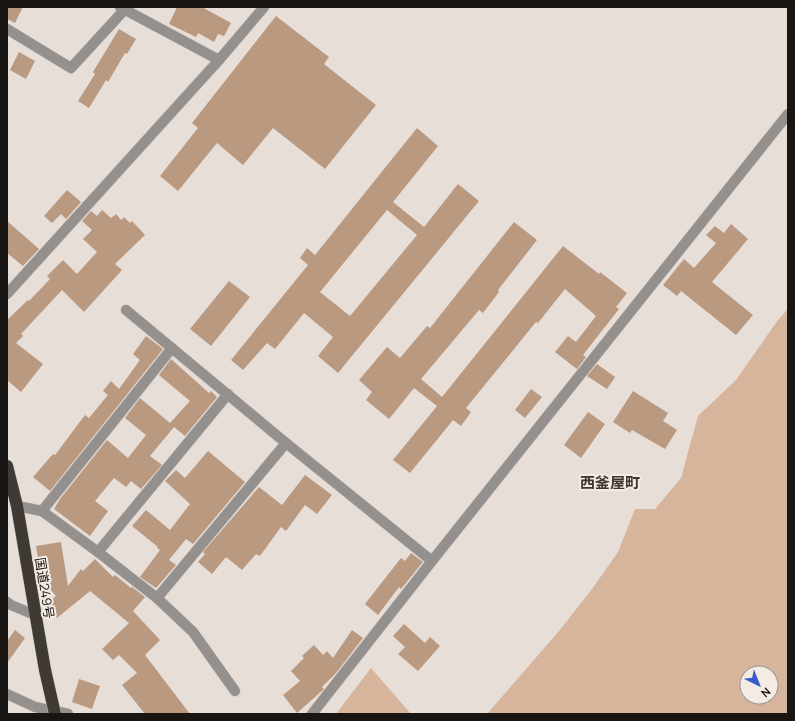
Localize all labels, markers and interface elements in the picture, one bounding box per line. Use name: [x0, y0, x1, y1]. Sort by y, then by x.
district label: 西釜屋町: [580, 472, 640, 493]
street label: 国道249号: [31, 556, 59, 620]
north arrow: [739, 665, 779, 705]
text: N: [758, 684, 774, 701]

